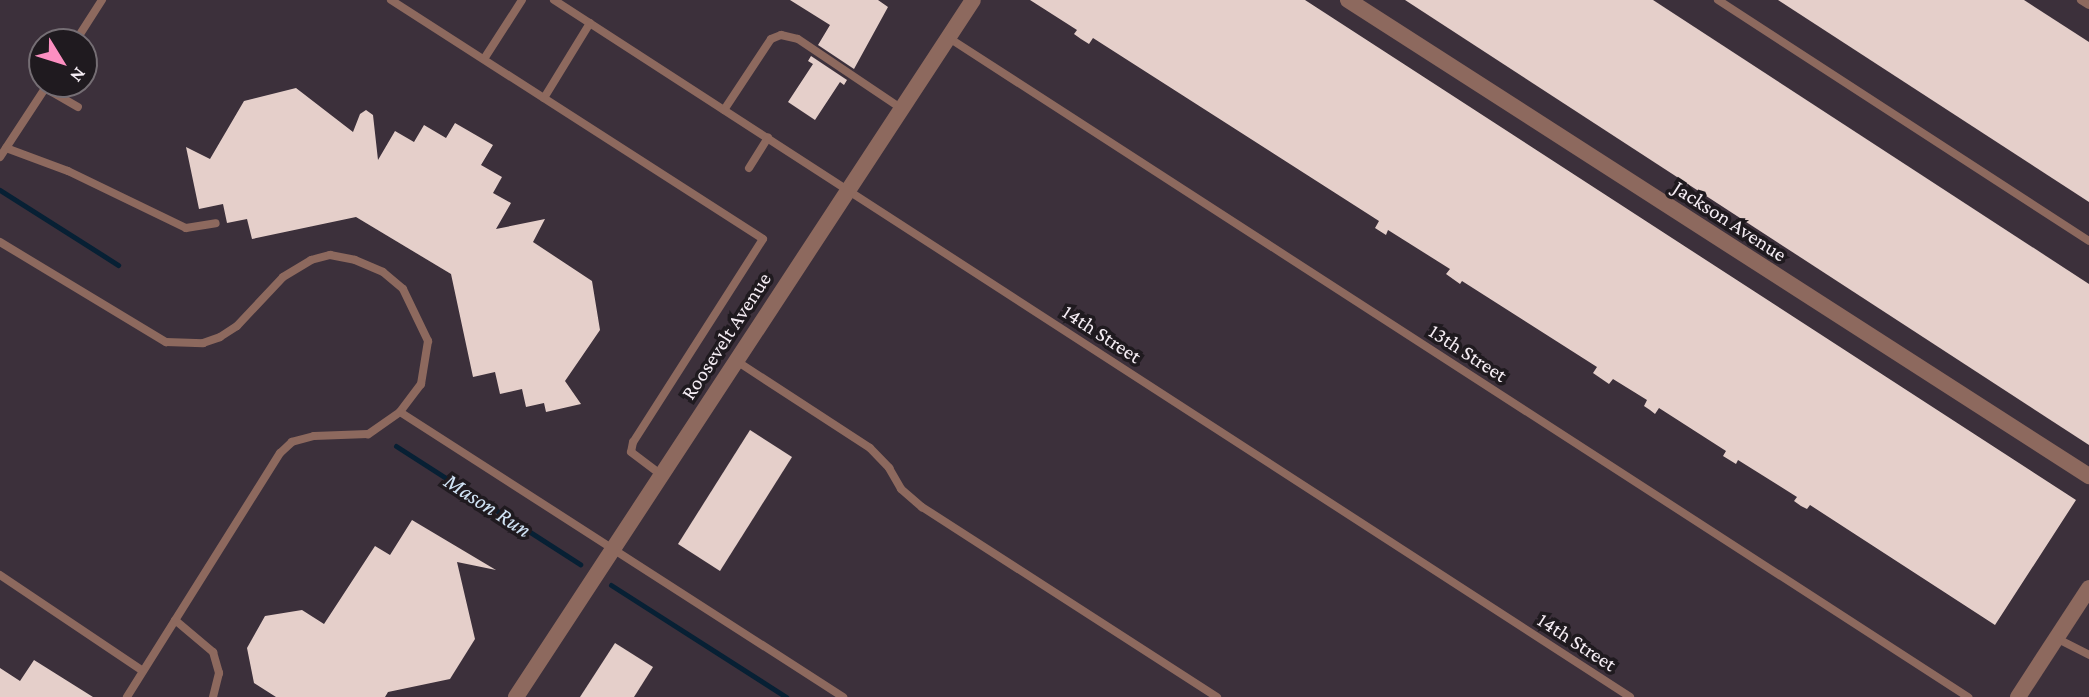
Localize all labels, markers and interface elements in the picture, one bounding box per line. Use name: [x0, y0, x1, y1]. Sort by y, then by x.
north arrow: [28, 28, 98, 98]
text: N: [66, 63, 91, 87]
street label: Jackson Avenue: [1669, 175, 1791, 267]
street label: Roosevelt Avenue: [676, 268, 776, 404]
street label: 14th Street: [1058, 299, 1146, 369]
street label: 13th Street: [1424, 318, 1512, 388]
water label: Mason Run: [439, 467, 537, 543]
street label: 14th Street: [1533, 607, 1621, 677]

